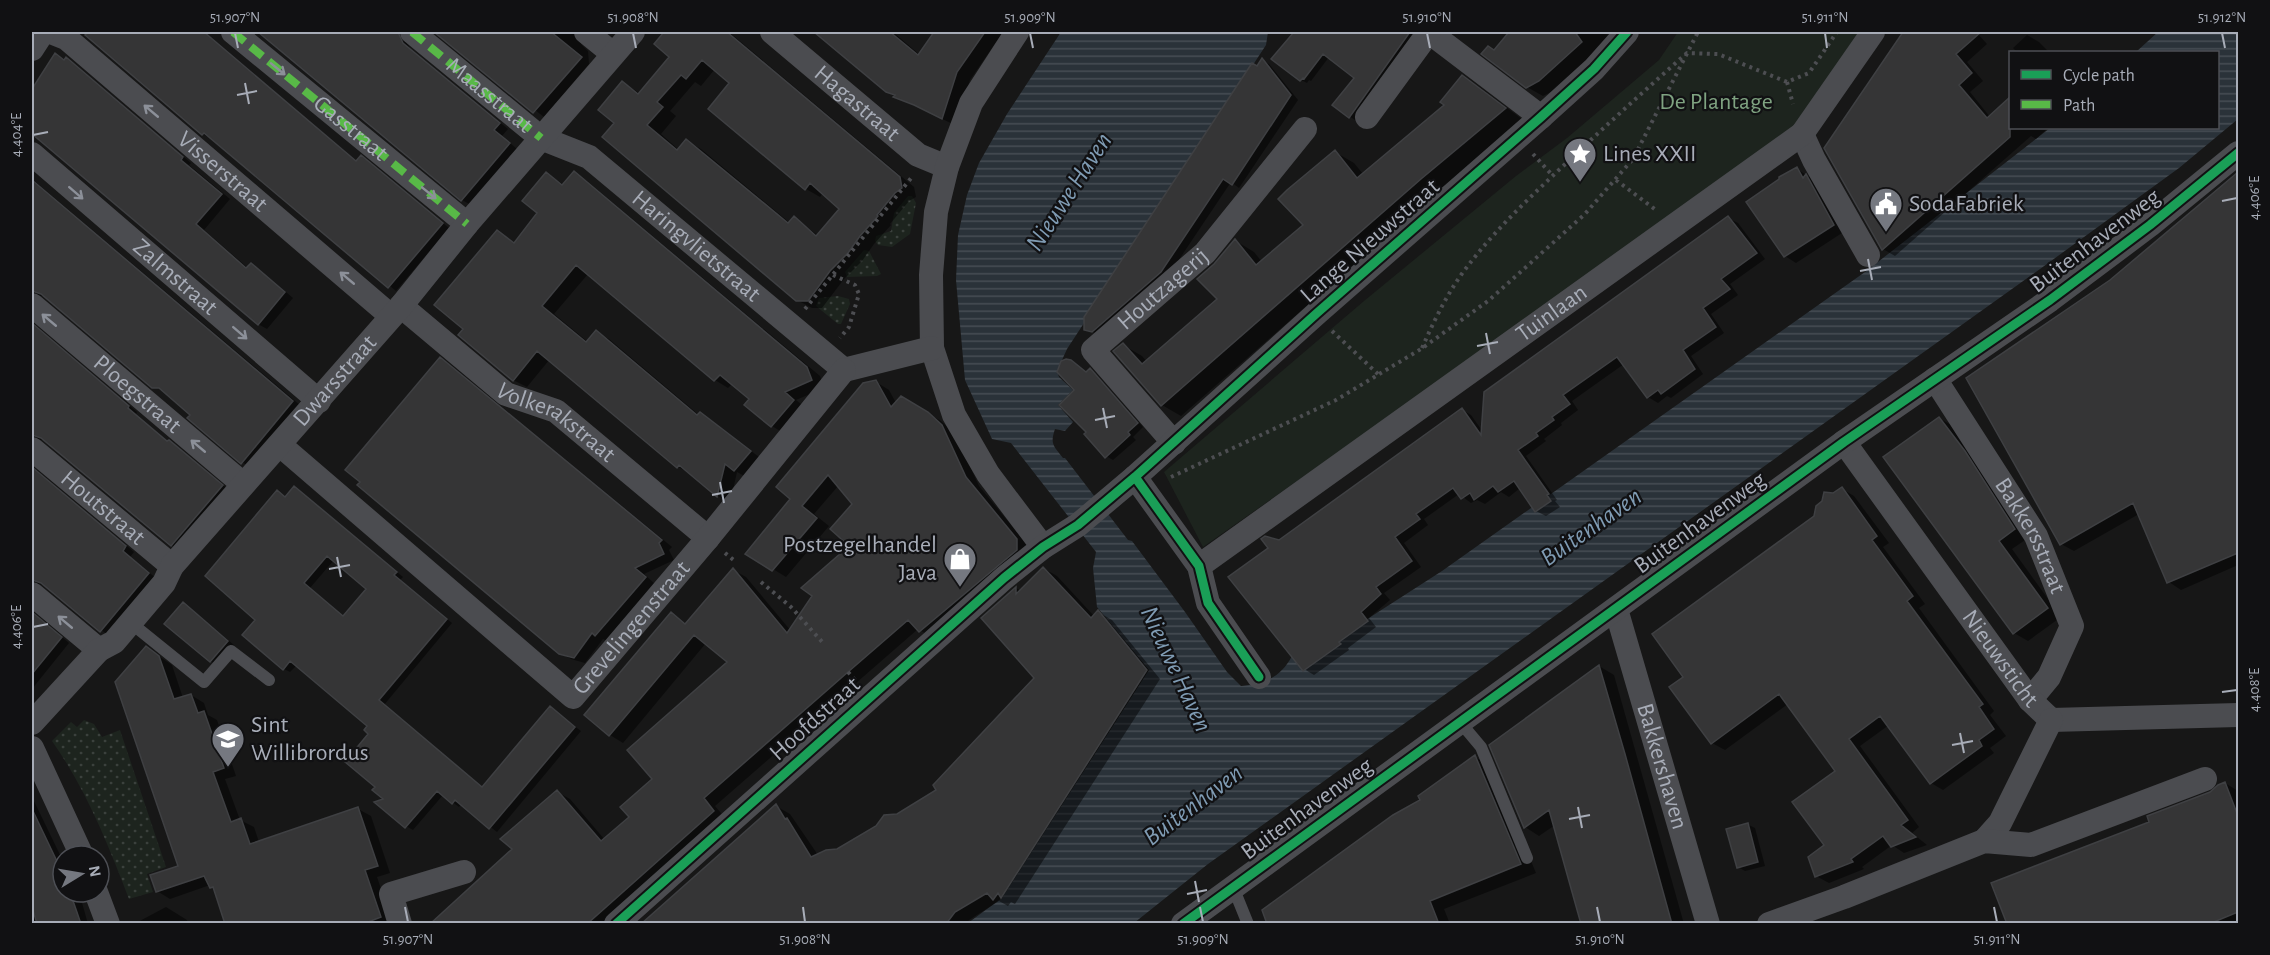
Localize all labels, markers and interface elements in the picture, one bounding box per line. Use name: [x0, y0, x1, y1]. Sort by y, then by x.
text: 51.907°N: [210, 10, 260, 25]
text: 51.908°N: [607, 10, 659, 25]
text: 51.909°N: [1004, 10, 1056, 25]
text: 51.910°N: [1402, 10, 1452, 25]
text: 51.911°N: [1802, 10, 1848, 25]
text: 51.912°N: [2198, 10, 2246, 25]
legend: [2009, 51, 2219, 129]
street label: Maasstraat: [442, 53, 537, 138]
street label: Hagastraat: [810, 61, 904, 146]
one-way arrow: [270, 62, 286, 75]
text: Cycle path: [2063, 67, 2135, 85]
park label: De Plantage: [1659, 90, 1773, 114]
street label: Gasstraat: [309, 91, 392, 166]
text: Path: [2063, 97, 2095, 115]
one-way arrow: [144, 104, 159, 118]
text: 4.404°E: [9, 113, 24, 157]
street label: Visserstraat: [173, 127, 272, 217]
water label: Nieuwe Haven: [1021, 128, 1117, 256]
place icon: Lines XXII: [1562, 136, 1598, 183]
place label: Lines XXII: [1603, 142, 1696, 166]
street label: Lange Nieuwstraat: [1296, 174, 1444, 308]
text: 4.406°E: [2247, 176, 2262, 220]
street label: Buitenhavenweg: [2025, 184, 2165, 298]
one-way arrow: [68, 186, 84, 199]
one-way arrow: [421, 186, 437, 199]
street label: Haringvlietstraat: [627, 186, 765, 307]
public building icon: SodaFabriek: [1868, 186, 1904, 233]
place label: SodaFabriek: [1909, 192, 2024, 216]
street label: Zalmstraat: [128, 235, 222, 320]
street label: Houtzagerij: [1113, 244, 1213, 335]
one-way arrow: [339, 272, 355, 285]
street label: Tuinlaan: [1512, 280, 1592, 347]
one-way arrow: [42, 313, 57, 327]
one-way arrow: [231, 326, 247, 340]
street label: Dwarsstraat: [289, 330, 382, 431]
street label: Ploegstraat: [89, 351, 186, 438]
street label: Volkerakstraat: [491, 379, 620, 467]
one-way arrow: [191, 439, 206, 453]
street label: Houtstraat: [56, 466, 150, 550]
street label: Buitenhavenweg: [1630, 467, 1770, 579]
street label: Bakkersstraat: [1990, 474, 2070, 597]
water label: Buitenhaven: [1536, 483, 1646, 571]
place label: Postzegelhandel Java: [783, 533, 937, 585]
shop icon: Postzegelhandel Java: [942, 541, 978, 588]
street label: Grevelingenstraat: [568, 556, 695, 699]
water label: Nieuwe Haven: [1136, 602, 1216, 736]
text: 4.406°E: [9, 605, 24, 649]
street label: Nieuwsticht: [1957, 606, 2043, 713]
one-way arrow: [58, 615, 73, 629]
text: 4.408°E: [2247, 668, 2262, 712]
street label: Hoofdstraat: [765, 672, 865, 765]
street label: Bakkershaven: [1632, 701, 1692, 832]
place label: Sint Willibrordus: [251, 713, 369, 765]
school or university icon: Sint Willibrordus: [210, 721, 246, 768]
street label: Buitenhavenweg: [1237, 753, 1377, 865]
water label: Buitenhaven: [1139, 759, 1247, 851]
north arrow: [51, 844, 111, 904]
text: N: [86, 864, 104, 878]
text: 51.907°N: [383, 932, 433, 947]
text: 51.908°N: [779, 932, 831, 947]
text: 51.909°N: [1177, 932, 1229, 947]
text: 51.910°N: [1575, 932, 1625, 947]
text: 51.911°N: [1974, 932, 2020, 947]

